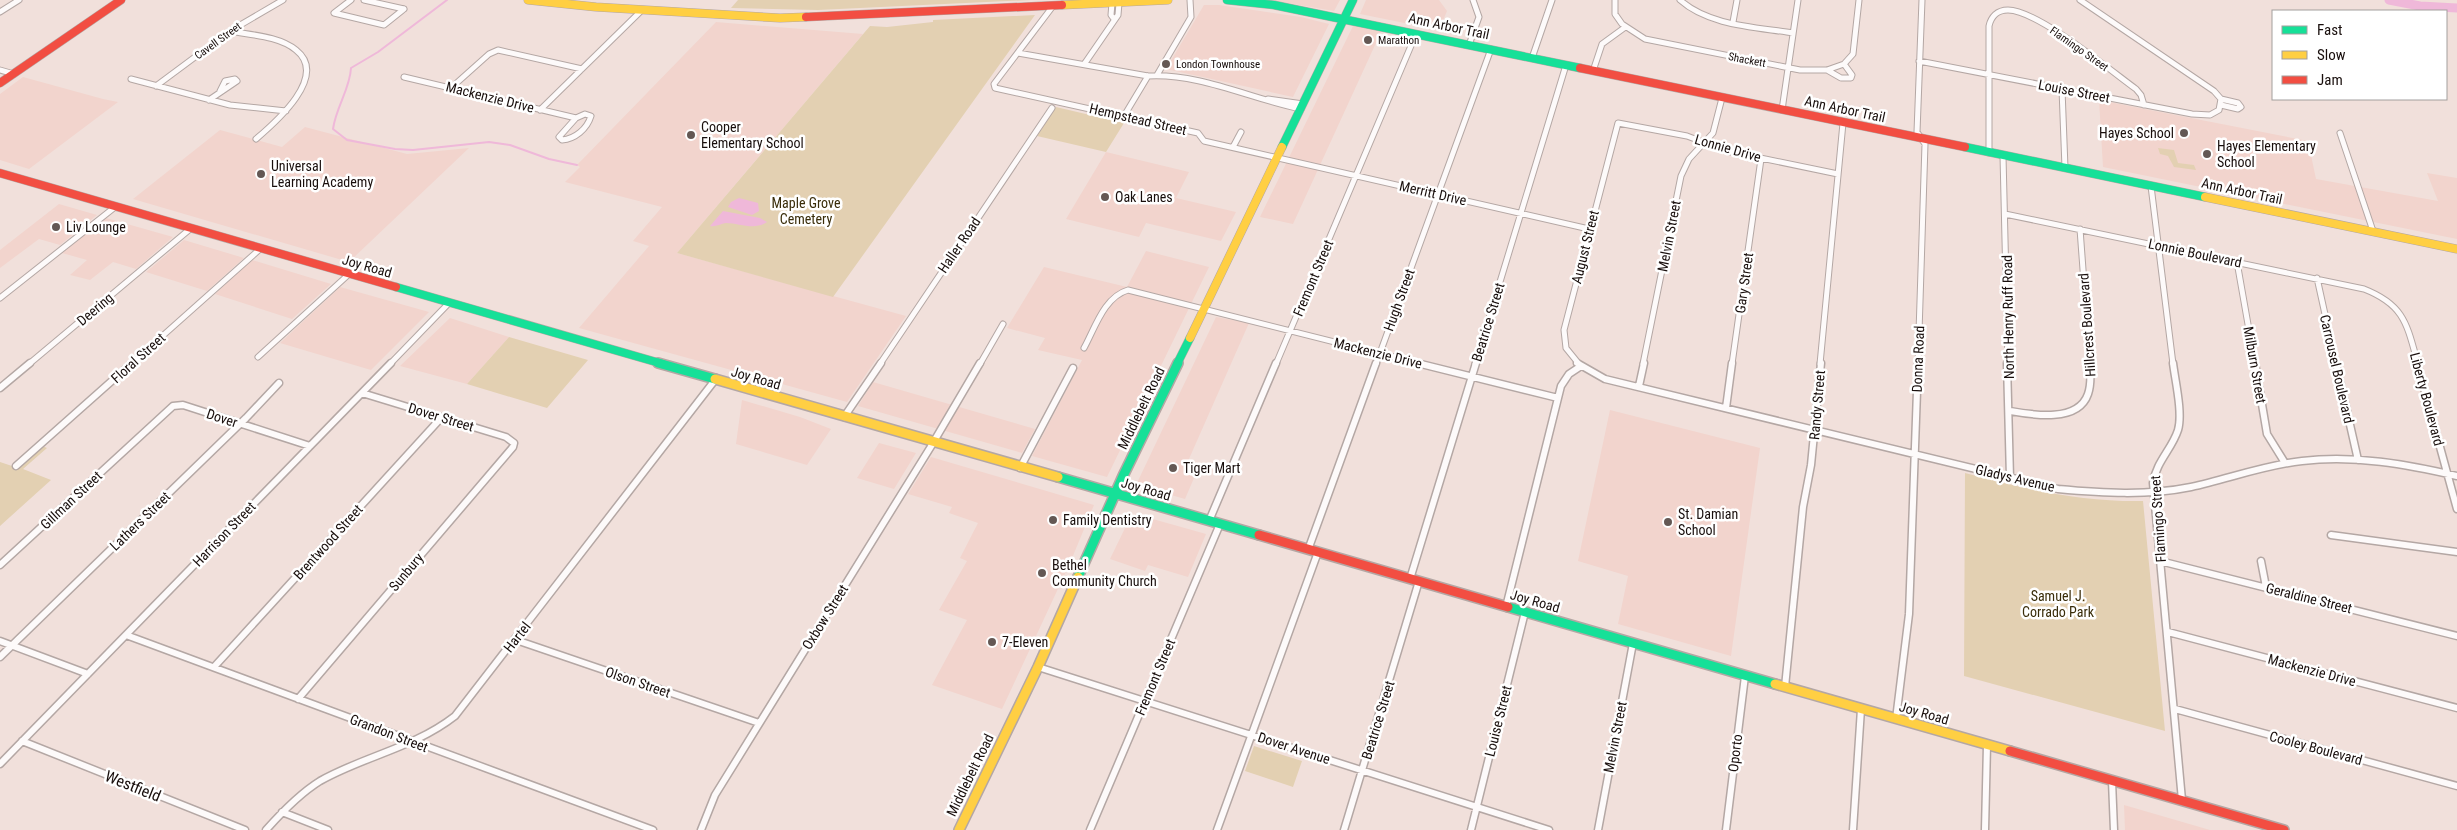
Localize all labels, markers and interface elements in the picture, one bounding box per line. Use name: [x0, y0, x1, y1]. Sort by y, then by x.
street label: Ann Arbor Trail: [1407, 10, 1491, 42]
legend: [2272, 10, 2447, 100]
street label: Cavell Street: [192, 20, 244, 62]
text: Fast: [2317, 21, 2342, 39]
street label: Flamingo Street: [2047, 24, 2111, 74]
marker: Marathon: [1362, 34, 1374, 46]
place label: Marathon: [1378, 34, 1419, 47]
text: Slow: [2317, 46, 2346, 64]
street label: Shackett: [1727, 50, 1767, 70]
marker: London Townhouse: [1160, 58, 1172, 70]
place label: London Townhouse: [1176, 58, 1260, 71]
text: Jam: [2317, 71, 2343, 89]
street label: Louise Street: [2037, 76, 2111, 106]
street label: Mackenzie Drive: [444, 78, 536, 116]
street label: Ann Arbor Trail: [1803, 93, 1887, 125]
street label: Hempstead Street: [1088, 100, 1188, 138]
place label: Cooper Elementary School: [701, 119, 804, 151]
place label: Hayes School: [2099, 125, 2174, 141]
marker: Hayes School: [2178, 127, 2190, 139]
marker: Cooper Elementary School: [685, 129, 697, 141]
street label: Lonnie Drive: [1693, 131, 1763, 165]
place label: Hayes Elementary School: [2217, 138, 2316, 170]
marker: Hayes Elementary School: [2201, 148, 2213, 160]
place label: Universal Learning Academy: [271, 158, 373, 190]
marker: Universal Learning Academy: [255, 168, 267, 180]
street label: Ann Arbor Trail: [2200, 175, 2284, 207]
street label: Merritt Drive: [1398, 178, 1469, 209]
place label: Oak Lanes: [1115, 189, 1173, 205]
marker: Oak Lanes: [1099, 191, 1111, 203]
park label: Maple Grove Cemetery: [772, 195, 841, 227]
street label: Melvin Street: [1654, 199, 1684, 273]
street label: August Street: [1568, 209, 1602, 285]
street label: Haller Road: [934, 214, 984, 276]
place label: Liv Lounge: [66, 219, 126, 235]
marker: Liv Lounge: [50, 221, 62, 233]
street label: Lonnie Boulevard: [2147, 235, 2243, 271]
street label: Fremont Street: [1290, 237, 1336, 319]
street label: Joy Road: [340, 251, 394, 281]
street label: Gary Street: [1732, 252, 1756, 314]
street label: North Henry Ruff Road: [1999, 255, 2017, 379]
street label: Hugh Street: [1380, 267, 1418, 333]
street label: Hillcrest Boulevard: [2075, 273, 2099, 377]
street label: Beatrice Street: [1468, 281, 1508, 363]
street label: Deering: [74, 289, 116, 329]
street label: Carrousel Boulevard: [2317, 313, 2357, 425]
street label: Donna Road: [1909, 325, 1927, 393]
street label: Milburn Street: [2240, 325, 2270, 405]
street label: Floral Street: [108, 330, 168, 386]
street label: Mackenzie Drive: [1332, 334, 1424, 372]
street label: Liberty Boulevard: [2407, 351, 2447, 447]
street label: Joy Road: [729, 363, 783, 393]
street label: Middlebelt Road: [1114, 364, 1168, 452]
street label: Randy Street: [1806, 370, 1828, 440]
street label: Dover Street: [406, 399, 476, 435]
street label: Dover: [204, 406, 240, 430]
place label: Tiger Mart: [1183, 460, 1240, 476]
street label: Gladys Avenue: [1974, 461, 2057, 495]
marker: Tiger Mart: [1167, 462, 1179, 474]
street label: Gillman Street: [37, 468, 105, 532]
street label: Joy Road: [1119, 474, 1173, 504]
street label: Flamingo Street: [2147, 475, 2169, 563]
street label: Lathers Street: [107, 488, 173, 554]
street label: Harrison Street: [189, 498, 259, 570]
street label: Brentwood Street: [290, 501, 366, 583]
place label: St. Damian School: [1678, 506, 1738, 538]
place label: Family Dentistry: [1063, 512, 1152, 528]
marker: Family Dentistry: [1047, 514, 1059, 526]
marker: St. Damian School: [1662, 516, 1674, 528]
street label: Sunbury: [386, 550, 427, 594]
place label: Bethel Community Church: [1052, 557, 1157, 589]
marker: Bethel Community Church: [1036, 567, 1048, 579]
street label: Geraldine Street: [2264, 580, 2354, 616]
street label: Oxbow Street: [799, 582, 851, 652]
street label: Joy Road: [1508, 586, 1562, 616]
park label: Samuel J. Corrado Park: [2022, 588, 2095, 620]
street label: Hartel: [500, 619, 534, 655]
place label: 7-Eleven: [1002, 634, 1048, 650]
marker: 7-Eleven: [986, 636, 998, 648]
street label: Fremont Street: [1132, 636, 1178, 718]
street label: Mackenzie Drive: [2266, 651, 2358, 690]
street label: Olson Street: [603, 663, 673, 701]
street label: Beatrice Street: [1358, 679, 1398, 761]
street label: Louise Street: [1481, 684, 1515, 758]
street label: Joy Road: [1897, 698, 1951, 728]
street label: Melvin Street: [1600, 700, 1630, 774]
street label: Grandon Street: [348, 711, 430, 755]
street label: Cooley Boulevard: [2268, 728, 2364, 768]
street label: Dover Avenue: [1256, 729, 1333, 767]
street label: Middlebelt Road: [943, 731, 997, 819]
street label: Oporto: [1725, 733, 1745, 773]
street label: Westfield: [102, 766, 164, 806]

